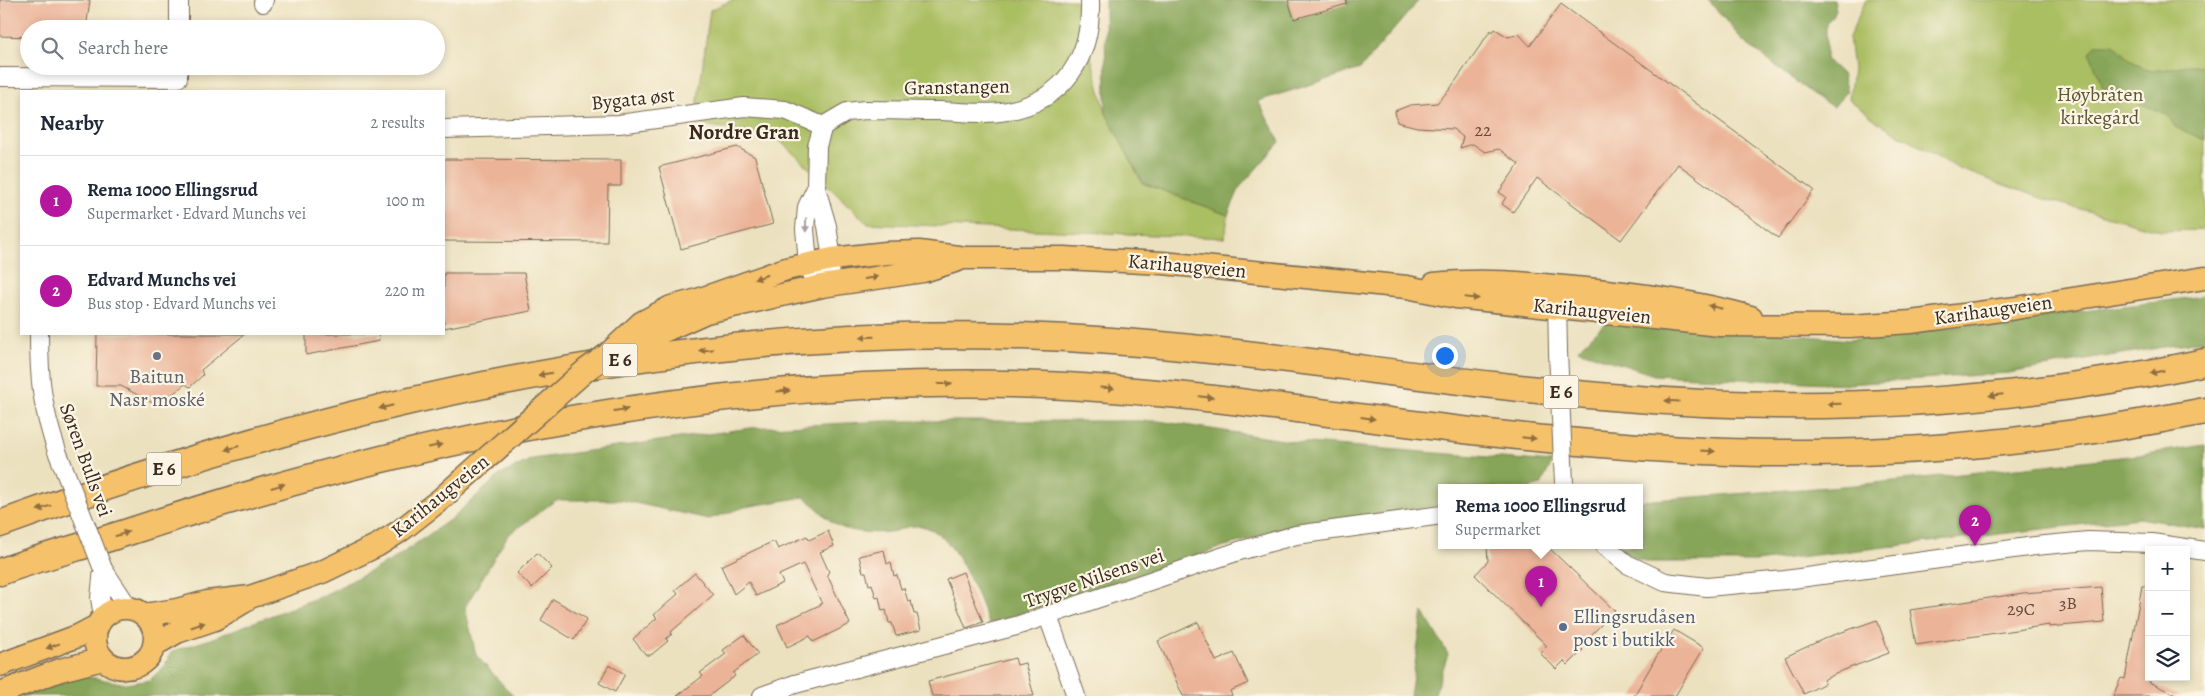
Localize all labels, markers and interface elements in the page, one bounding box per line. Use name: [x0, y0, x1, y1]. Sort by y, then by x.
search box: [20, 20, 445, 75]
icon: search: [38, 34, 66, 62]
text: Search here: [78, 35, 168, 61]
street label: Granstangen: [904, 73, 1010, 101]
street label: Bygata øst: [590, 81, 676, 117]
park label: Høybråten kirkegård: [2057, 81, 2143, 131]
text: Nearby: [40, 109, 103, 137]
text: 2 results: [370, 112, 425, 134]
district label: Nordre Gran: [689, 118, 800, 146]
house number: 22: [1474, 118, 1492, 142]
text: Rema 1000 Ellingsrud: [87, 177, 258, 203]
text: 1: [53, 190, 59, 212]
text: 100 m: [386, 190, 425, 212]
text: Supermarket · Edvard Munchs vei: [87, 203, 306, 225]
one-way arrow: [802, 217, 810, 233]
street label: Karihaugveien: [1127, 247, 1247, 285]
text: Edvard Munchs vei: [87, 267, 236, 293]
one-way arrow: [753, 273, 768, 281]
one-way arrow: [863, 273, 879, 281]
text: 2: [52, 280, 60, 302]
text: 220 m: [385, 280, 425, 302]
street label: Karihaugveien: [1932, 288, 2054, 332]
street label: Karihaugveien: [1531, 291, 1653, 331]
text: Bus stop · Edvard Munchs vei: [87, 293, 276, 315]
one-way arrow: [1464, 294, 1480, 302]
one-way arrow: [1707, 303, 1722, 311]
one-way arrow: [859, 333, 875, 341]
your location: [1432, 343, 1458, 369]
road number: E 6: [602, 344, 638, 376]
one-way arrow: [697, 346, 713, 354]
marker: Baitun Nasr moské: [151, 350, 163, 362]
place label: Baitun Nasr moské: [109, 363, 205, 413]
one-way arrow: [2149, 368, 2165, 376]
one-way arrow: [537, 370, 553, 378]
road number: E 6: [1544, 376, 1578, 408]
one-way arrow: [937, 380, 953, 388]
one-way arrow: [1099, 385, 1115, 393]
one-way arrow: [775, 386, 791, 394]
one-way arrow: [1988, 391, 2004, 399]
one-way arrow: [1199, 394, 1215, 402]
one-way arrow: [1664, 397, 1680, 405]
street label: Søren Bulls vei: [53, 399, 119, 521]
one-way arrow: [1826, 400, 1842, 408]
one-way arrow: [378, 403, 393, 411]
one-way arrow: [614, 406, 630, 414]
one-way arrow: [1360, 414, 1376, 422]
one-way arrow: [1521, 434, 1537, 442]
one-way arrow: [427, 442, 442, 450]
one-way arrow: [225, 444, 240, 452]
street label: Karihaugveien: [385, 448, 495, 544]
one-way arrow: [1701, 448, 1717, 456]
road number: E 6: [146, 452, 182, 486]
one-way arrow: [270, 482, 285, 490]
popup: [1438, 484, 1643, 549]
text: Rema 1000 Ellingsrud: [1455, 493, 1626, 519]
one-way arrow: [36, 504, 51, 512]
pin: 2: [1959, 505, 1991, 546]
text: Supermarket: [1455, 519, 1541, 541]
one-way arrow: [115, 530, 130, 537]
street label: Trygve Nilsens vei: [1021, 541, 1167, 615]
map controls: [2145, 546, 2190, 681]
button: +: [2145, 546, 2190, 591]
pin: 1: [1525, 566, 1557, 607]
house number: 3B: [2059, 591, 2077, 615]
button: −: [2145, 591, 2190, 636]
house number: 29C: [2007, 597, 2035, 621]
place label: Ellingsrudåsen post i butikk: [1573, 603, 1696, 653]
one-way arrow: [190, 621, 205, 628]
marker: Ellingsrudåsen post i butikk: [1557, 621, 1569, 633]
button: layers: [2145, 636, 2190, 681]
one-way arrow: [45, 643, 60, 650]

